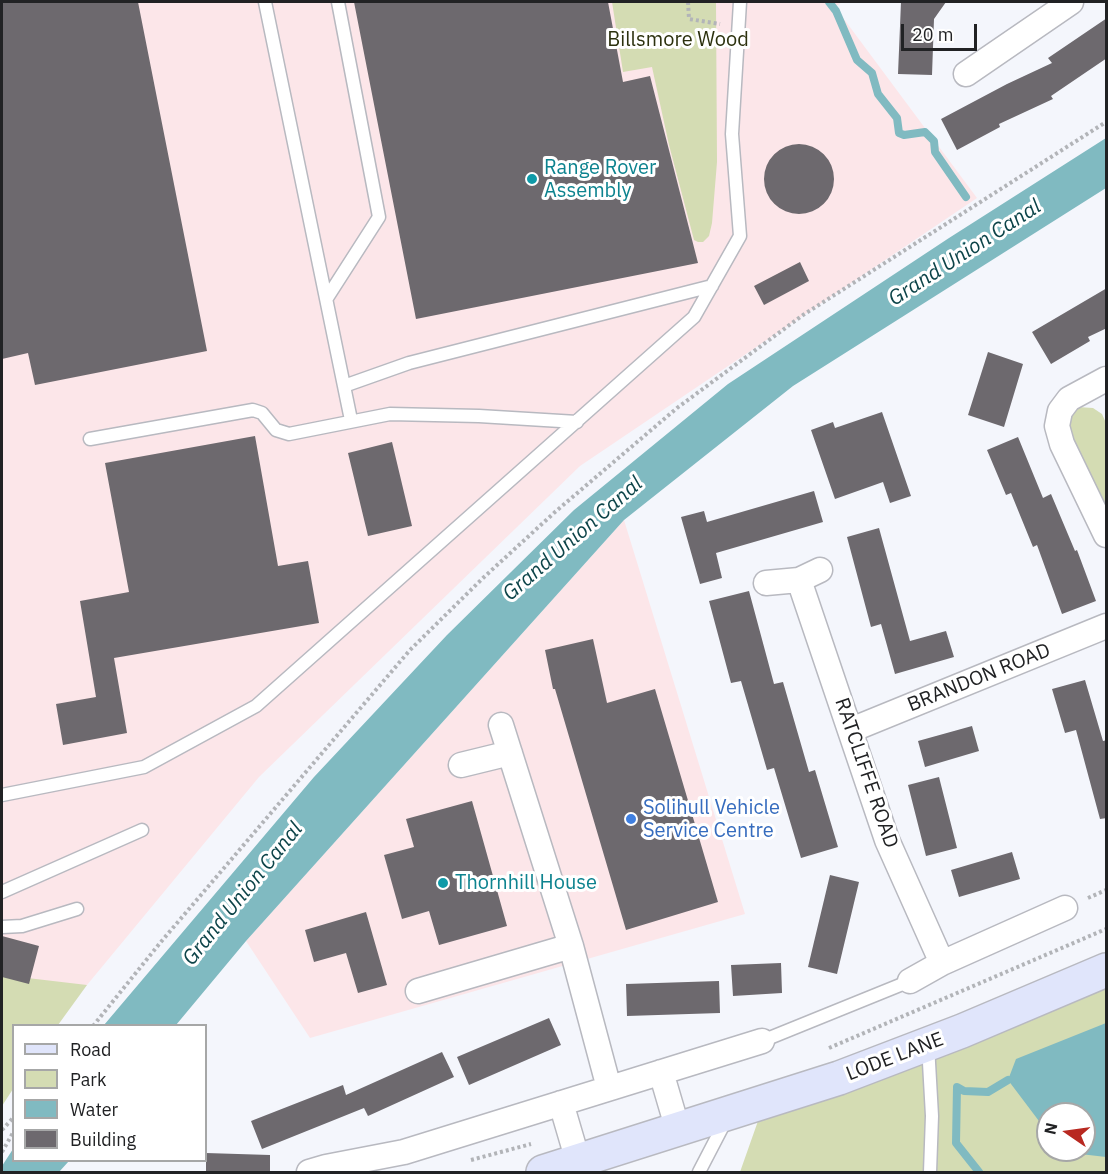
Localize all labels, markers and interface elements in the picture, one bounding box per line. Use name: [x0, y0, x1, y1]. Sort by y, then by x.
scale bar: [904, 12, 980, 50]
text: 20 m: [912, 23, 954, 46]
park label: Billsmore Wood: [607, 28, 749, 52]
place label: Range Rover Assembly: [544, 156, 656, 203]
marker: Range Rover Assembly: [525, 172, 539, 186]
water label: Grand Union Canal: [884, 194, 1046, 312]
water label: Grand Union Canal: [498, 472, 648, 606]
street label: BRANDON ROAD: [904, 638, 1054, 718]
street label: RATCLIFFE ROAD: [829, 695, 903, 851]
place label: Solihull Vehicle Service Centre: [643, 796, 780, 843]
marker: Solihull Vehicle Service Centre: [624, 812, 638, 826]
water label: Grand Union Canal: [178, 817, 308, 971]
place label: Thornhill House: [455, 871, 597, 895]
marker: Thornhill House: [436, 876, 450, 890]
legend: [12, 1024, 207, 1162]
street label: LODE LANE: [843, 1027, 947, 1087]
text: Road: [70, 1038, 111, 1061]
text: Park: [70, 1068, 106, 1091]
text: Water: [70, 1098, 118, 1121]
north arrow: [1036, 1102, 1096, 1162]
text: N: [1039, 1121, 1061, 1136]
text: Building: [70, 1128, 136, 1151]

